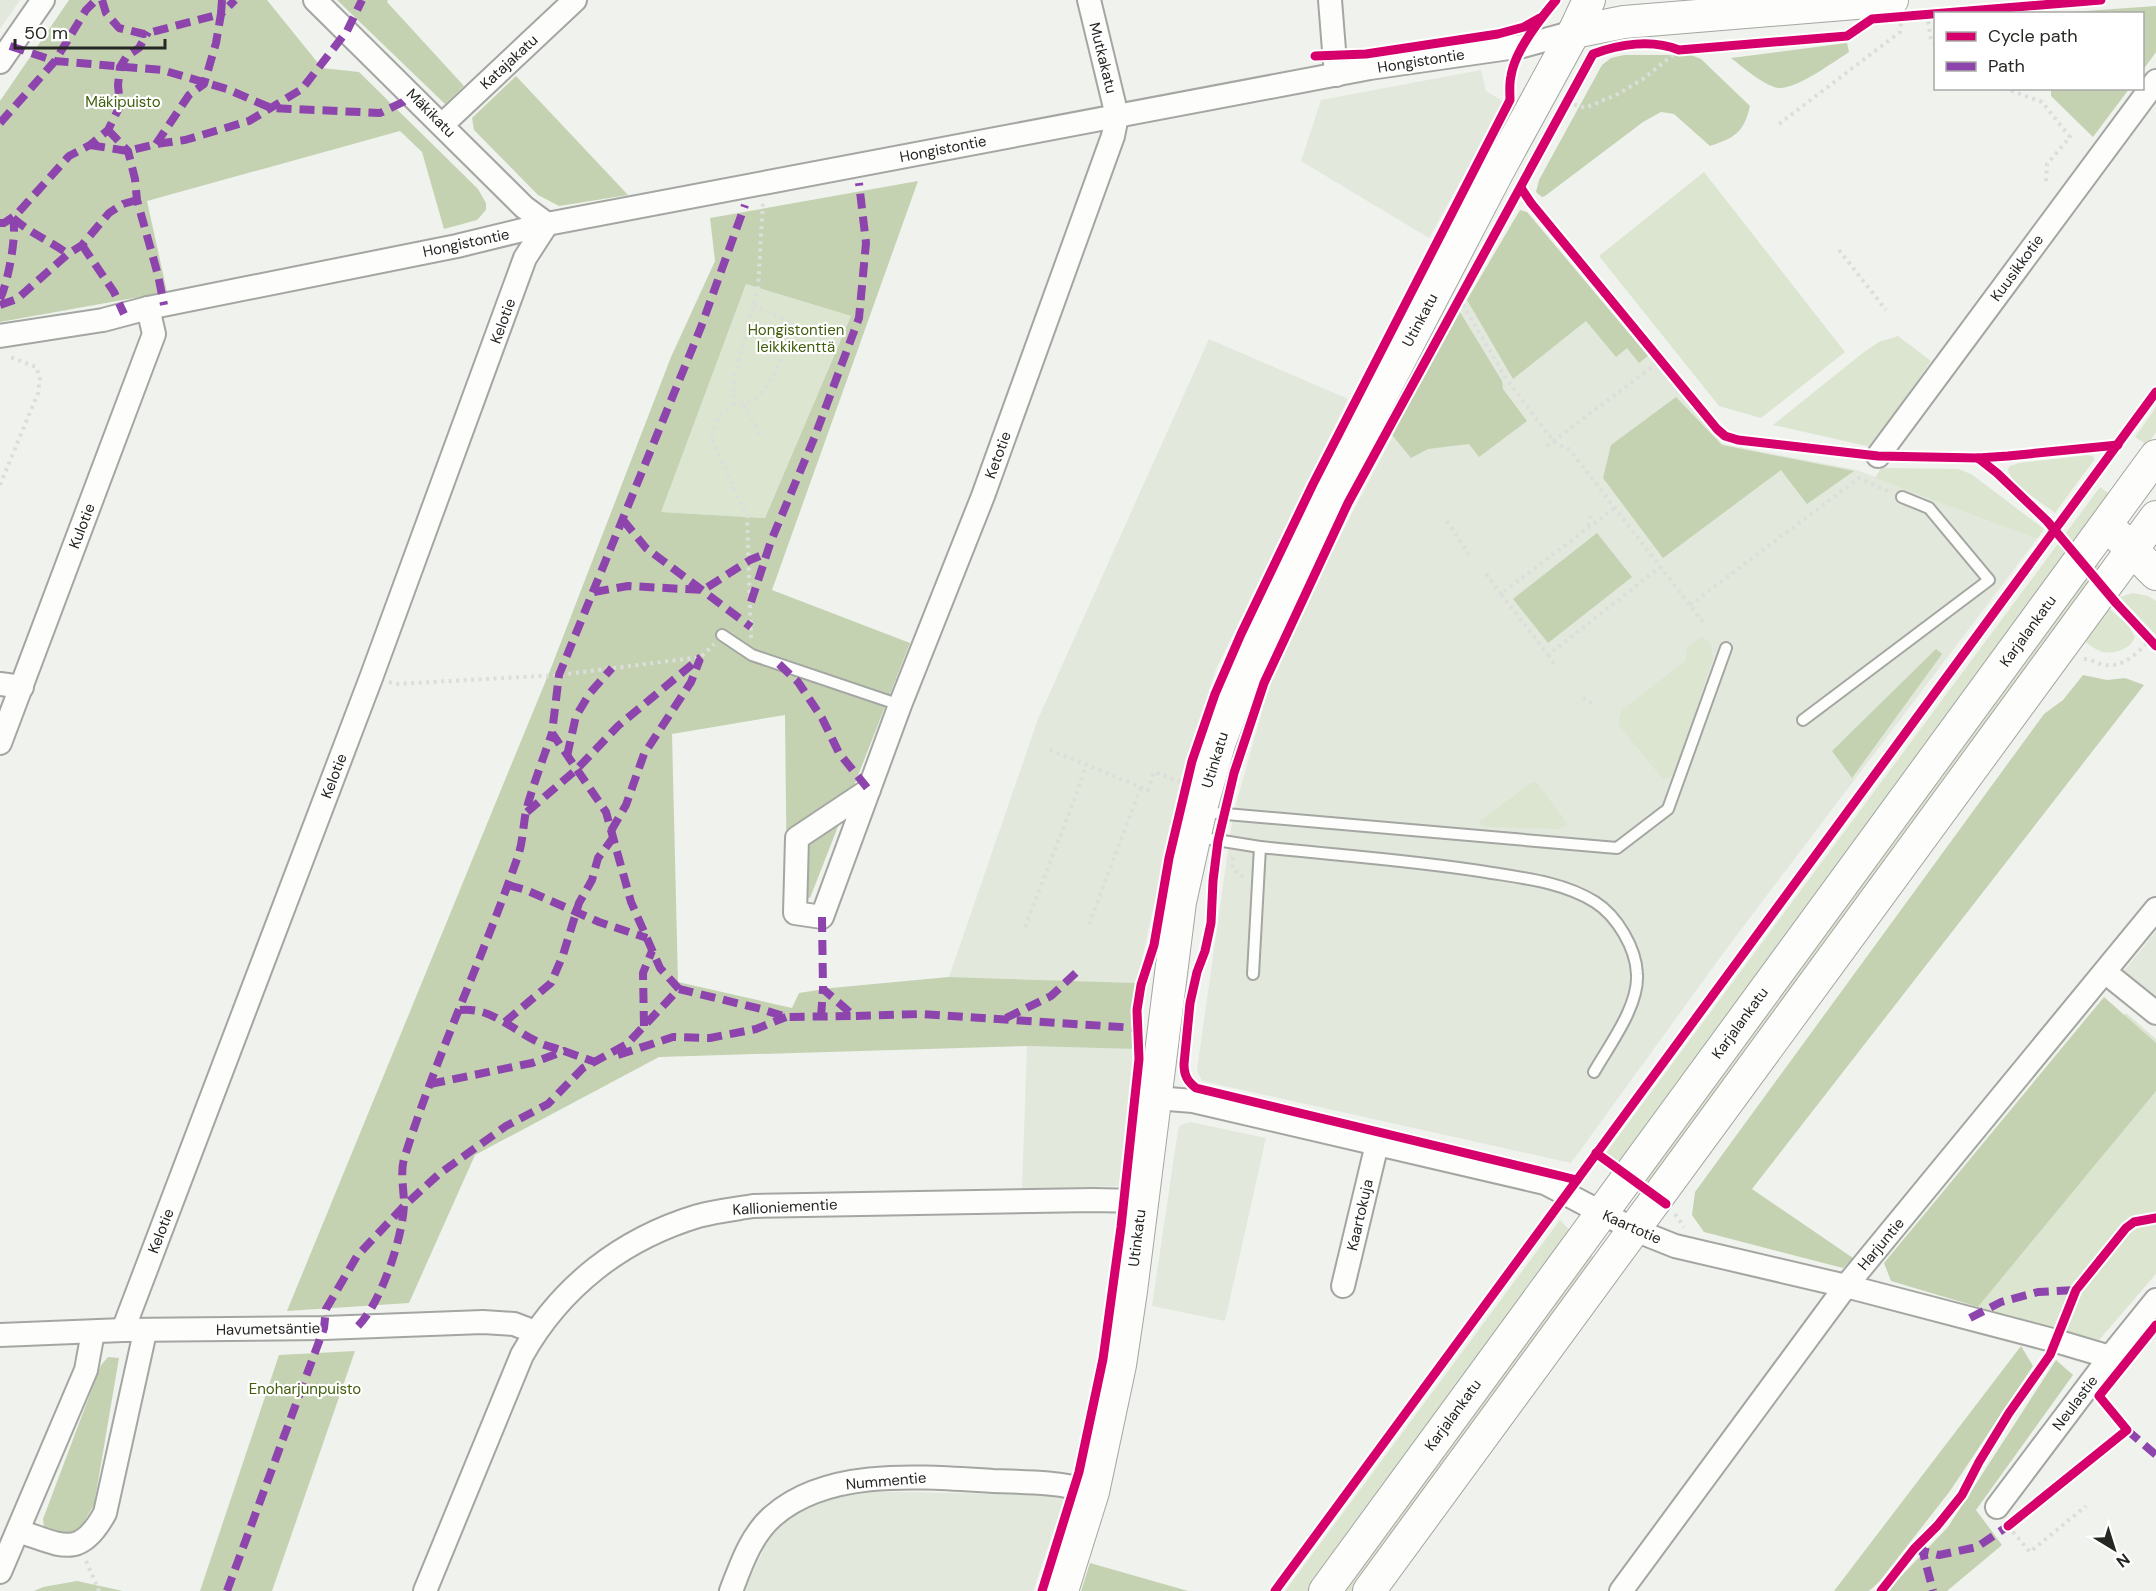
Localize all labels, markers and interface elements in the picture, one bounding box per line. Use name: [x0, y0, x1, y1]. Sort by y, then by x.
scale bar: [15, 12, 165, 50]
legend: [1934, 12, 2144, 90]
street label: Mutkakatu: [1085, 20, 1121, 96]
text: 50 m: [24, 21, 68, 45]
text: Cycle path: [1988, 24, 2078, 48]
street label: Katajakatu: [476, 30, 542, 94]
street label: Hongistontie: [1376, 44, 1466, 78]
text: Path: [1988, 54, 2025, 78]
street label: Mäkikatu: [402, 84, 460, 142]
park label: Mäkipuisto: [85, 92, 161, 112]
street label: Hongistontie: [898, 131, 988, 167]
street label: Hongistontie: [421, 224, 511, 262]
street label: Kuusikkotie: [1986, 231, 2048, 305]
street label: Utinkatu: [1398, 290, 1442, 350]
street label: Kelotie: [486, 296, 520, 346]
park label: Hongistontien leikkikenttä: [748, 320, 844, 357]
street label: Ketotie: [980, 429, 1016, 481]
street label: Kulotie: [64, 500, 100, 552]
street label: Karjalankatu: [1995, 591, 2061, 671]
street label: Utinkatu: [1197, 729, 1233, 791]
street label: Kelotie: [316, 751, 352, 801]
street label: Karjalankatu: [1707, 983, 1773, 1063]
street label: Kaartokuja: [1342, 1177, 1378, 1253]
street label: Kallioniementie: [732, 1194, 838, 1220]
street label: Kaartotie: [1599, 1205, 1665, 1249]
street label: Kelotie: [143, 1206, 179, 1256]
street label: Utinkatu: [1124, 1208, 1150, 1268]
street label: Harjuntie: [1853, 1214, 1909, 1274]
street label: Havumetsäntie: [216, 1318, 320, 1340]
street label: Neulastie: [2048, 1371, 2102, 1435]
street label: Karjalankatu: [1420, 1375, 1486, 1455]
park label: Enoharjunpuisto: [249, 1379, 361, 1399]
street label: Nummentie: [845, 1468, 927, 1494]
north arrow: [2084, 1519, 2144, 1579]
text: N: [2112, 1549, 2134, 1572]

